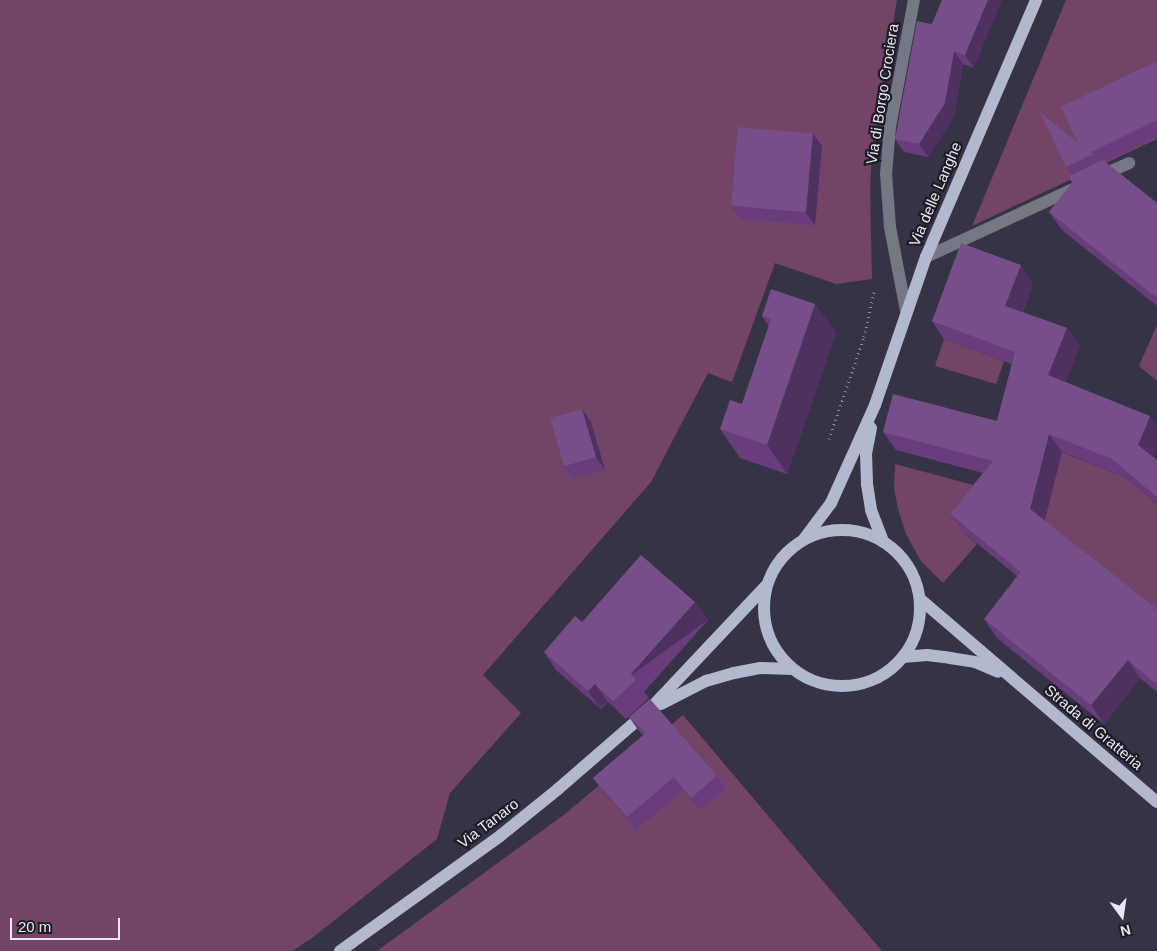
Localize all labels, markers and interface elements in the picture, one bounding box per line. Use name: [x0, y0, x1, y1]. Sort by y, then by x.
street label: Via di Borgo Crociera: [862, 22, 902, 166]
street label: Via delle Langhe: [905, 139, 965, 249]
street label: Strada di Gratteria: [1041, 681, 1147, 773]
street label: Via Tanaro: [454, 794, 522, 852]
north arrow: [1097, 891, 1147, 941]
scale bar: [12, 908, 122, 940]
text: 20 m: [18, 918, 51, 935]
text: N: [1119, 922, 1132, 940]

